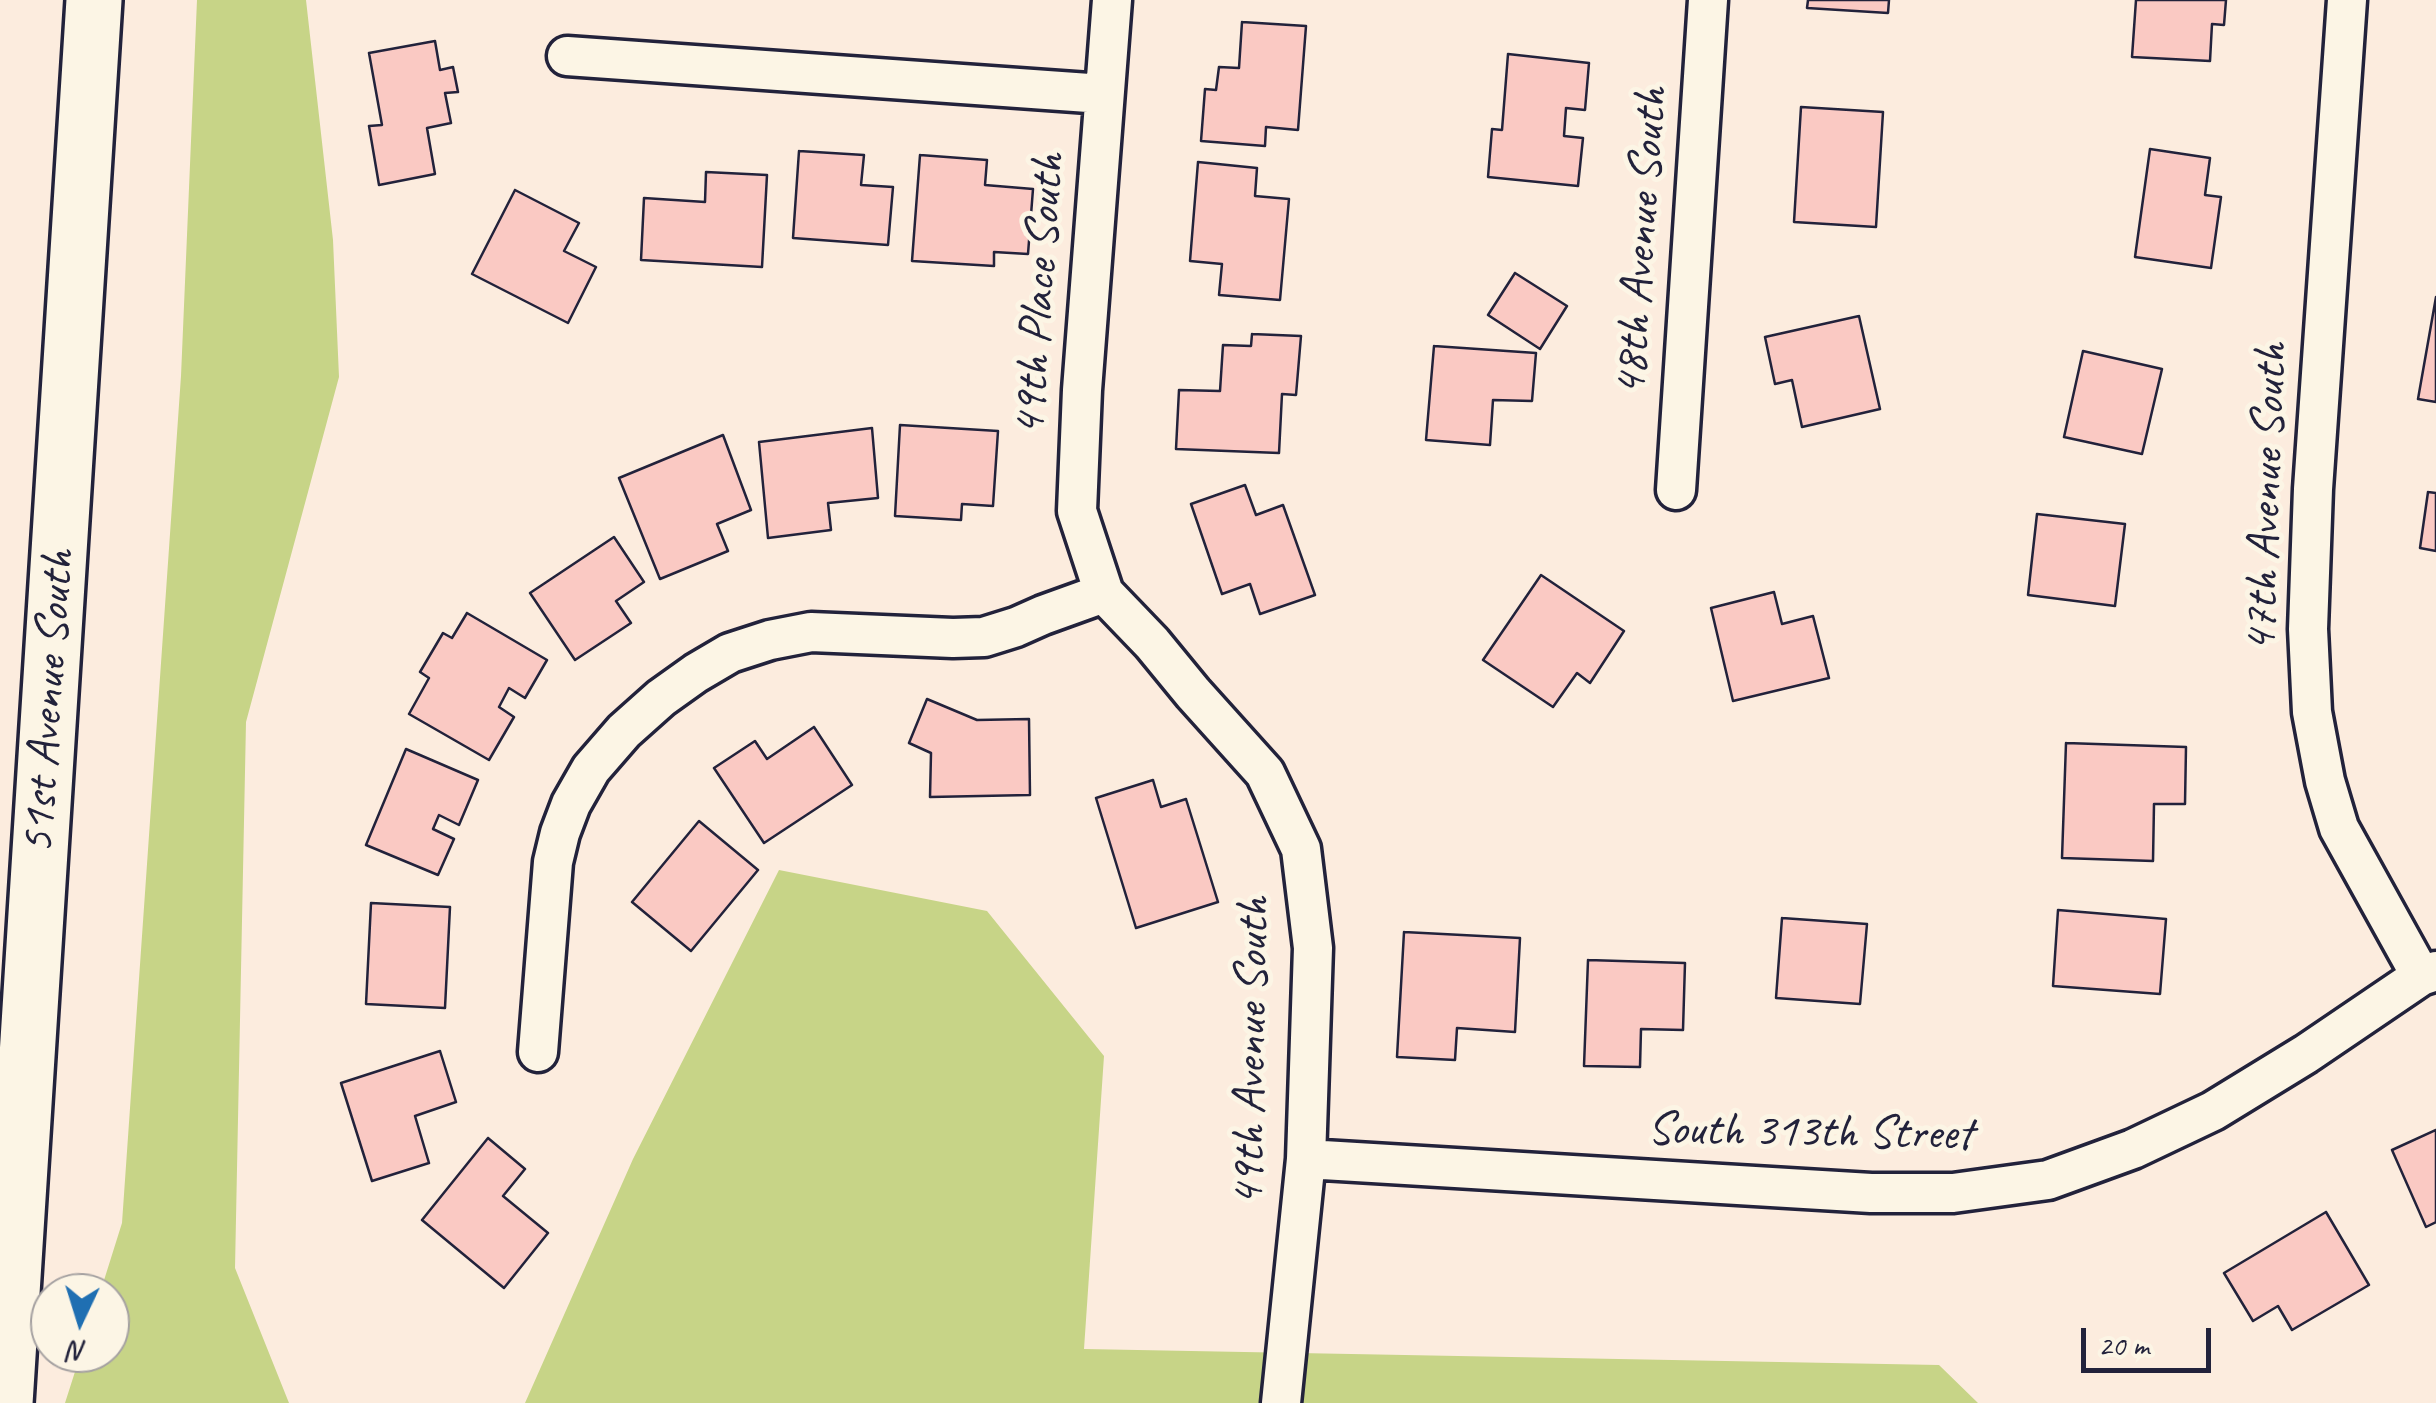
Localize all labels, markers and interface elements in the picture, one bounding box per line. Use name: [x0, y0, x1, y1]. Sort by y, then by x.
street label: 48th Avenue South: [1602, 86, 1682, 398]
street label: 49th Place South: [1001, 152, 1079, 438]
street label: 47th Avenue South: [2233, 342, 2301, 654]
street label: 51st Avenue South: [10, 548, 88, 856]
street label: 49th Avenue South: [1221, 897, 1283, 1207]
street label: South 313th Street: [1647, 1101, 1973, 1165]
north arrow: [30, 1273, 130, 1373]
scale bar: [2086, 1308, 2216, 1370]
text: 20 m: [2098, 1326, 2149, 1364]
text: N: [68, 1333, 88, 1369]

